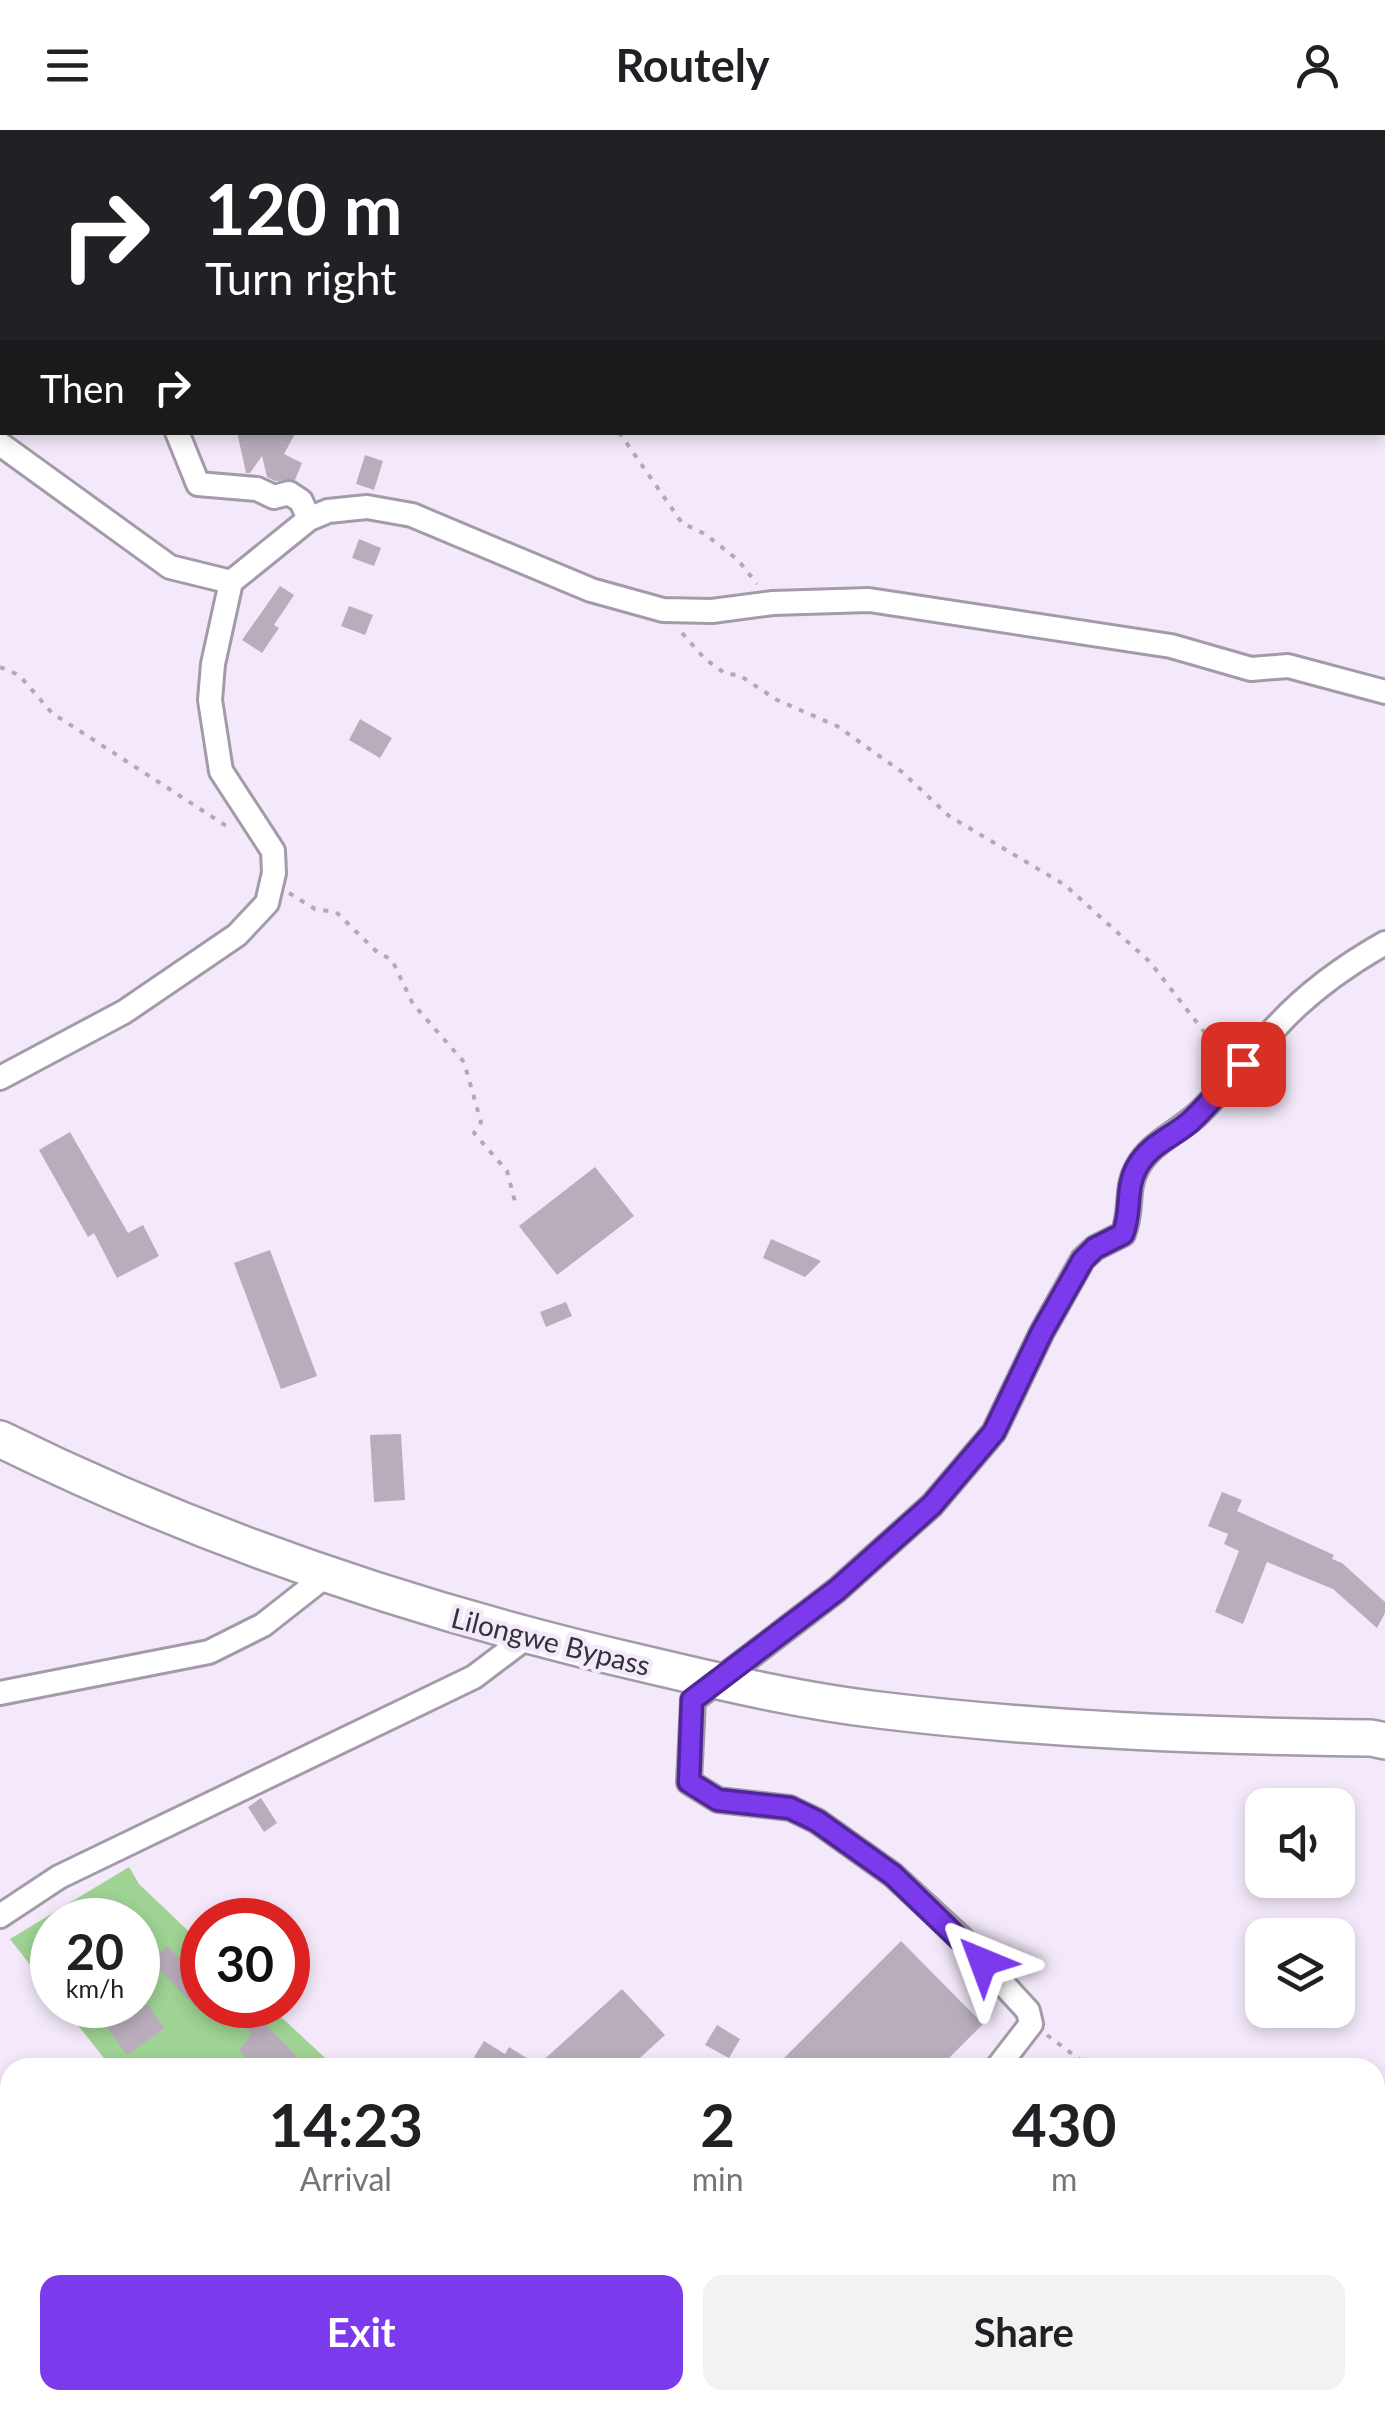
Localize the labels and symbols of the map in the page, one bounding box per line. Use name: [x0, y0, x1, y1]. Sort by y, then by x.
pin: [1201, 1022, 1286, 1107]
street label: Lilongwe Bypass: [448, 1600, 654, 1682]
speed limit sign: 30: [180, 1898, 310, 2028]
position arrow: [931, 1910, 1035, 2014]

